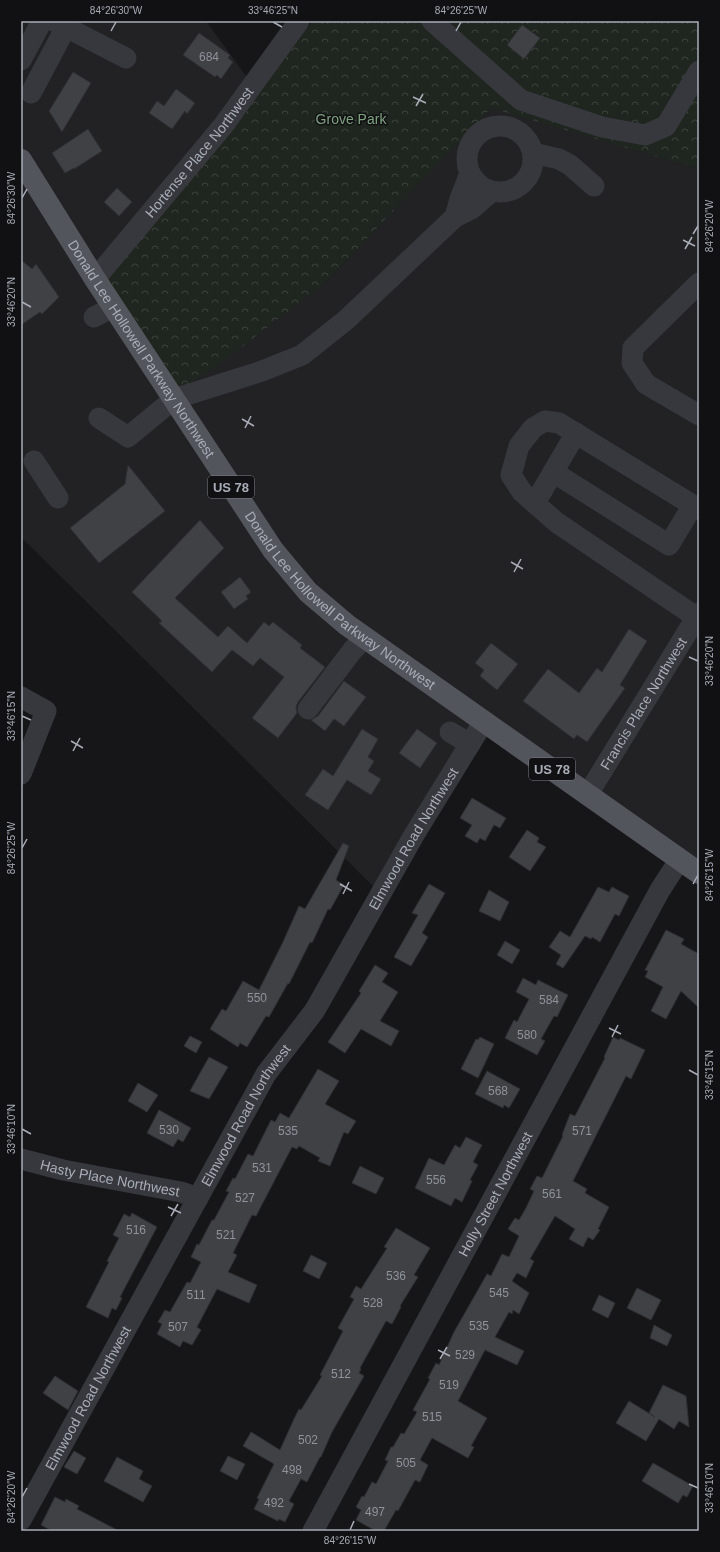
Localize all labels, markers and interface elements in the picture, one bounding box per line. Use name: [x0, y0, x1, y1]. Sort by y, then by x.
text: 84°26'30"W: [90, 5, 143, 16]
text: 33°46'25"N: [248, 5, 298, 16]
text: 84°26'25"W: [435, 5, 488, 16]
house number: 684: [199, 50, 219, 64]
street label: Hortense Place Northwest: [142, 84, 256, 221]
park label: Grove Park: [316, 111, 387, 127]
text: 84°26'30"W: [6, 171, 17, 224]
text: 84°26'20"W: [704, 199, 715, 252]
street label: Donald Lee Hollowell Parkway Northwest: [65, 237, 218, 461]
text: 33°46'20"N: [6, 277, 17, 327]
road number: US 78: [208, 476, 254, 498]
street label: Donald Lee Hollowell Parkway Northwest: [242, 508, 438, 693]
street label: Francis Place Northwest: [597, 635, 690, 773]
text: 33°46'20"N: [704, 636, 715, 686]
text: 33°46'15"N: [6, 691, 17, 741]
road number: US 78: [529, 758, 575, 780]
street label: Elmwood Road Northwest: [365, 765, 461, 913]
text: 84°26'25"W: [6, 821, 17, 874]
text: 84°26'15"W: [704, 848, 715, 901]
house number: 550: [247, 991, 267, 1005]
house number: 584: [539, 993, 559, 1007]
house number: 580: [517, 1028, 537, 1042]
street label: Elmwood Road Northwest: [198, 1041, 294, 1189]
text: 33°46'15"N: [704, 1050, 715, 1100]
house number: 568: [488, 1084, 508, 1098]
text: 33°46'10"N: [6, 1104, 17, 1154]
house number: 530: [159, 1123, 179, 1137]
house number: 535: [278, 1124, 298, 1138]
house number: 571: [572, 1124, 592, 1138]
street label: Holly Street Northwest: [455, 1129, 536, 1259]
street label: Hasty Place Northwest: [38, 1156, 181, 1200]
house number: 531: [252, 1161, 272, 1175]
house number: 556: [426, 1173, 446, 1187]
house number: 561: [542, 1187, 562, 1201]
house number: 527: [235, 1191, 255, 1205]
house number: 516: [126, 1223, 146, 1237]
house number: 521: [216, 1228, 236, 1242]
house number: 536: [386, 1269, 406, 1283]
house number: 545: [489, 1286, 509, 1300]
house number: 511: [186, 1288, 206, 1302]
house number: 528: [363, 1296, 383, 1310]
house number: 535: [469, 1319, 489, 1333]
house number: 507: [168, 1320, 188, 1334]
street label: Elmwood Road Northwest: [42, 1323, 134, 1473]
house number: 529: [455, 1348, 475, 1362]
house number: 512: [331, 1367, 351, 1381]
house number: 519: [439, 1378, 459, 1392]
house number: 515: [422, 1410, 442, 1424]
house number: 502: [298, 1433, 318, 1447]
house number: 505: [396, 1456, 416, 1470]
house number: 498: [282, 1463, 302, 1477]
text: 33°46'10"N: [704, 1463, 715, 1513]
text: 84°26'20"W: [6, 1470, 17, 1523]
house number: 492: [264, 1496, 284, 1510]
house number: 497: [365, 1505, 385, 1519]
text: 84°26'15"W: [324, 1535, 377, 1546]

